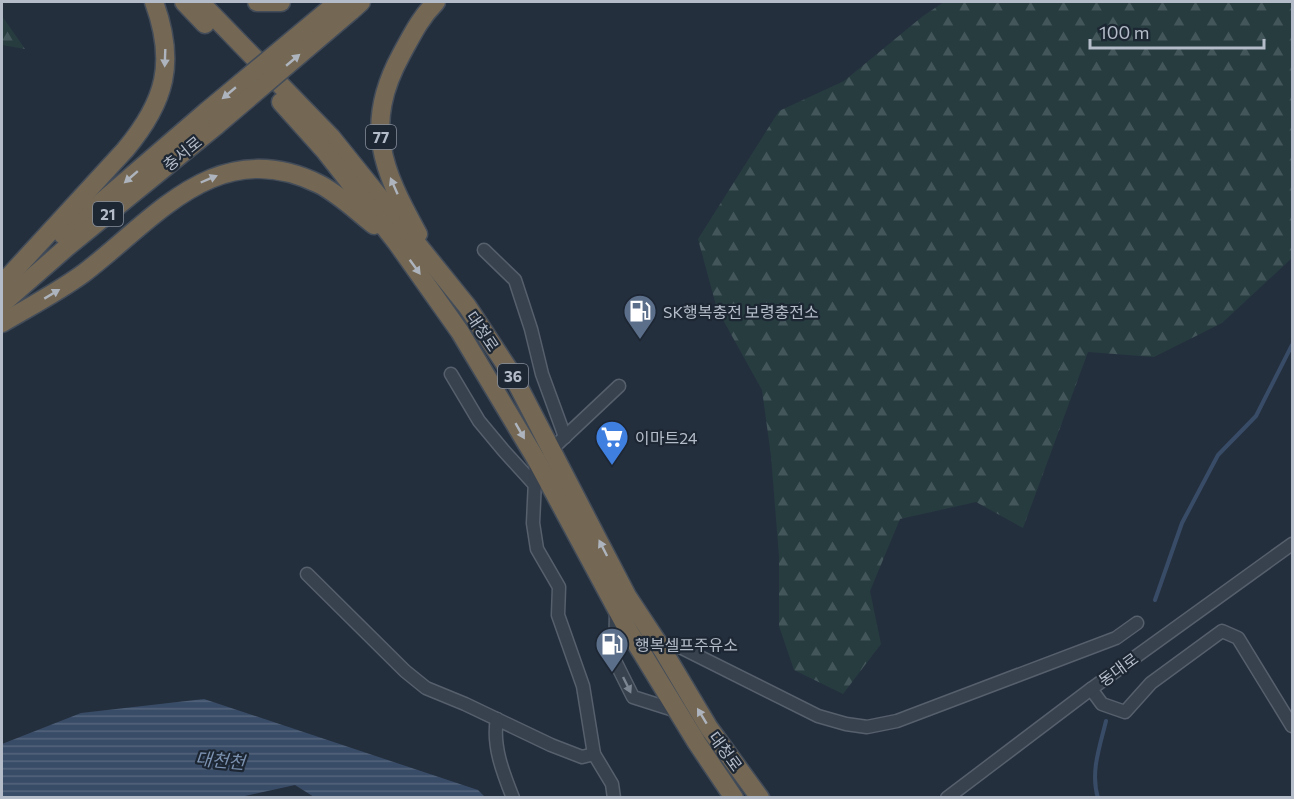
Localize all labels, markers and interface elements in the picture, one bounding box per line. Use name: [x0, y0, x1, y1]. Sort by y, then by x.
scale bar: [1090, 12, 1264, 50]
text: 100 m: [1099, 21, 1149, 43]
one-way arrow: [160, 49, 169, 68]
one-way arrow: [285, 54, 300, 67]
one-way arrow: [221, 86, 237, 99]
road number: 77: [366, 125, 396, 149]
street label: 충서로: [159, 132, 205, 174]
one-way arrow: [123, 170, 139, 183]
one-way arrow: [200, 174, 218, 184]
one-way arrow: [389, 178, 398, 195]
road number: 21: [93, 202, 123, 226]
one-way arrow: [408, 260, 420, 275]
one-way arrow: [44, 289, 61, 299]
fuel station icon: SK행복충전 보령충전소: [622, 293, 658, 340]
place label: SK행복충전 보령충전소: [663, 302, 819, 321]
street label: 대청로: [463, 307, 503, 355]
road number: 36: [498, 364, 528, 388]
supermarket icon: 이마트24: [594, 419, 630, 466]
one-way arrow: [514, 423, 525, 439]
place label: 이마트24: [635, 428, 698, 447]
one-way arrow: [598, 539, 608, 556]
fuel station icon: 행복셀프주유소: [594, 626, 630, 673]
place label: 행복셀프주유소: [635, 635, 738, 654]
street label: 동대로: [1095, 648, 1142, 690]
one-way arrow: [621, 676, 631, 694]
one-way arrow: [697, 707, 707, 724]
street label: 대청로: [705, 728, 747, 775]
water label: 대천천: [194, 747, 248, 773]

